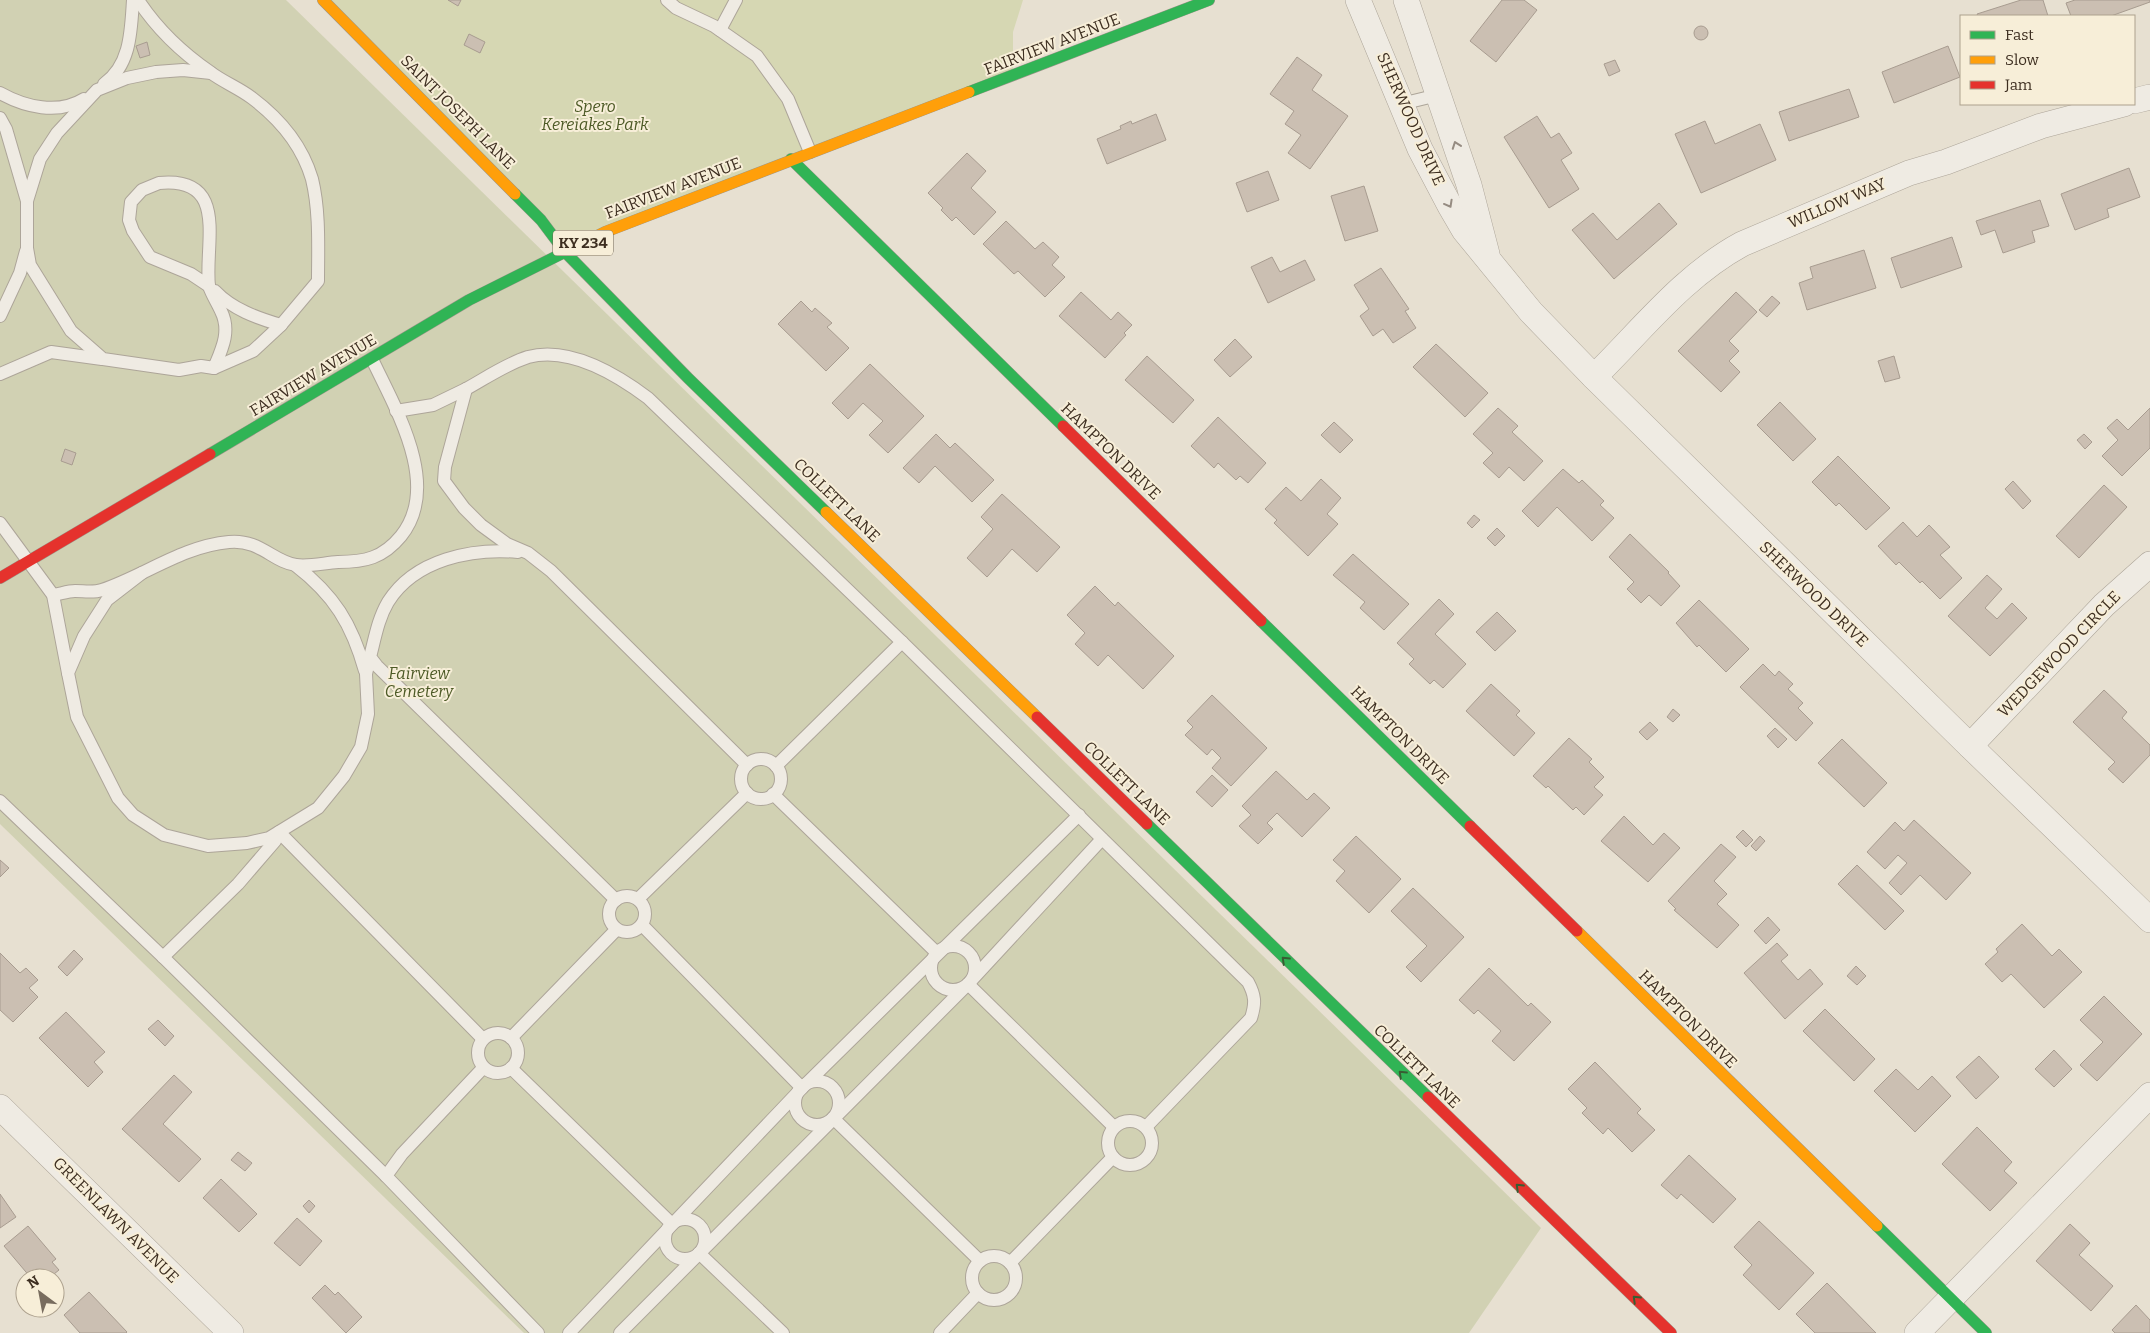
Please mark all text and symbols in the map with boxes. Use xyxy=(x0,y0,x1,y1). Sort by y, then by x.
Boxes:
street label: FAIRVIEW AVENUE xyxy=(981,9,1123,79)
legend xyxy=(1960,15,2135,105)
text: Fast xyxy=(2005,26,2034,44)
street label: SHERWOOD DRIVE xyxy=(1373,49,1449,189)
street label: SAINT JOSEPH LANE xyxy=(397,51,519,173)
text: Slow xyxy=(2005,51,2040,69)
text: Jam xyxy=(2004,76,2033,94)
park label: Spero Kereiakes Park xyxy=(541,97,649,134)
one-way arrow xyxy=(1452,141,1462,150)
street label: FAIRVIEW AVENUE xyxy=(602,153,744,223)
street label: WILLOW WAY xyxy=(1785,174,1890,232)
one-way arrow xyxy=(1443,199,1453,208)
road number: KY 234 xyxy=(553,230,613,256)
street label: FAIRVIEW AVENUE xyxy=(246,330,380,420)
street label: HAMPTON DRIVE xyxy=(1057,399,1165,503)
street label: COLLETT LANE xyxy=(790,454,884,546)
street label: SHERWOOD DRIVE xyxy=(1756,537,1872,651)
street label: WEDGEWOOD CIRCLE xyxy=(1994,587,2124,721)
park label: Fairview Cemetery xyxy=(385,664,454,701)
street label: HAMPTON DRIVE xyxy=(1347,682,1453,788)
street label: COLLETT LANE xyxy=(1080,737,1174,829)
one-way arrow xyxy=(1282,957,1291,966)
street label: HAMPTON DRIVE xyxy=(1635,966,1741,1072)
street label: COLLETT LANE xyxy=(1370,1020,1464,1112)
one-way arrow xyxy=(1399,1071,1408,1080)
street label: GREENLAWN AVENUE xyxy=(49,1153,183,1287)
one-way arrow xyxy=(1515,1183,1524,1192)
north arrow xyxy=(15,1268,65,1318)
text: N xyxy=(24,1272,43,1292)
one-way arrow xyxy=(1632,1296,1641,1305)

